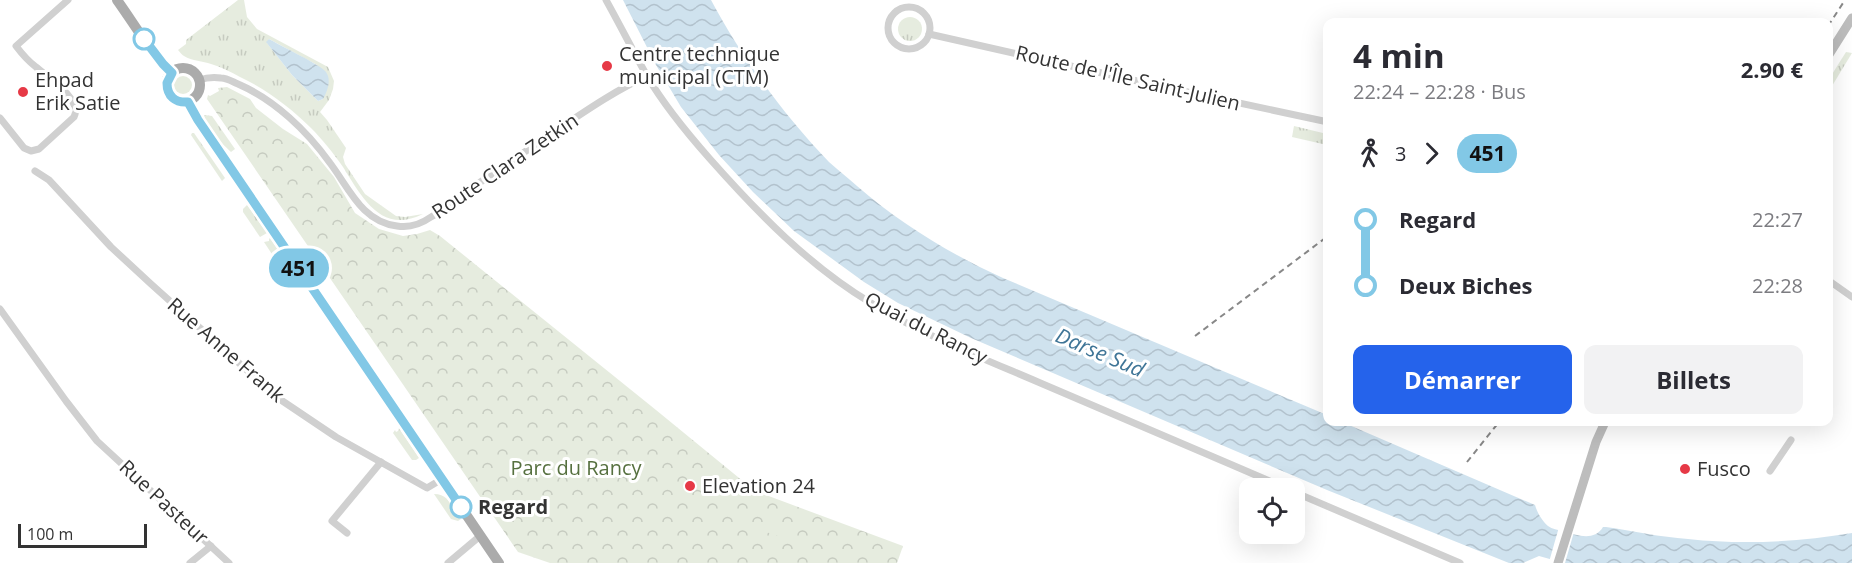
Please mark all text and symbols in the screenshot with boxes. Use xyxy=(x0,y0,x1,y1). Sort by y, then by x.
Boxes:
unlabelled marker xyxy=(133,28,155,50)
text: 4 min xyxy=(1353,33,1445,78)
street label: Route de l'Île Saint-Julien xyxy=(1013,39,1243,116)
place label: Centre technique municipal (CTM) xyxy=(619,40,780,90)
text: 2.90 € xyxy=(1741,54,1803,84)
marker: Centre technique municipal (CTM) xyxy=(600,59,614,73)
place label: Ehpad Erik Satie xyxy=(35,66,121,116)
text: 22:24 – 22:28 · Bus xyxy=(1353,78,1526,105)
marker: Ehpad Erik Satie xyxy=(16,85,30,99)
street label: Route Clara Zetkin xyxy=(426,107,583,225)
icon: walk xyxy=(1353,137,1386,170)
icon: forward xyxy=(1415,137,1448,170)
text: 451 xyxy=(1469,139,1505,167)
text: 3 xyxy=(1395,140,1406,167)
text: Regard xyxy=(1399,204,1476,234)
text: 22:27 xyxy=(1752,206,1803,233)
line badge: 451 xyxy=(264,248,334,288)
text: 451 xyxy=(281,254,317,282)
text: Deux Biches xyxy=(1399,270,1532,300)
text: 22:28 xyxy=(1752,272,1803,299)
street label: Quai du Rancy xyxy=(860,285,993,370)
street label: Rue Anne Frank xyxy=(162,291,291,408)
water label: Darse Sud xyxy=(1052,321,1150,384)
button: Démarrer xyxy=(1353,345,1572,414)
button: Billets xyxy=(1584,345,1803,414)
street label: Rue Pasteur xyxy=(114,453,215,550)
park label: Parc du Rancy xyxy=(510,454,643,481)
place label: Fusco xyxy=(1697,455,1751,482)
marker: Fusco xyxy=(1678,462,1692,476)
place label: Elevation 24 xyxy=(702,472,816,499)
map controls xyxy=(1239,478,1305,544)
button: locate xyxy=(1239,478,1305,544)
marker: Elevation 24 xyxy=(683,479,697,493)
place label: Regard xyxy=(478,493,548,520)
marker: Regard xyxy=(450,496,472,518)
scale bar xyxy=(18,521,147,548)
text: 100 m xyxy=(27,523,73,545)

